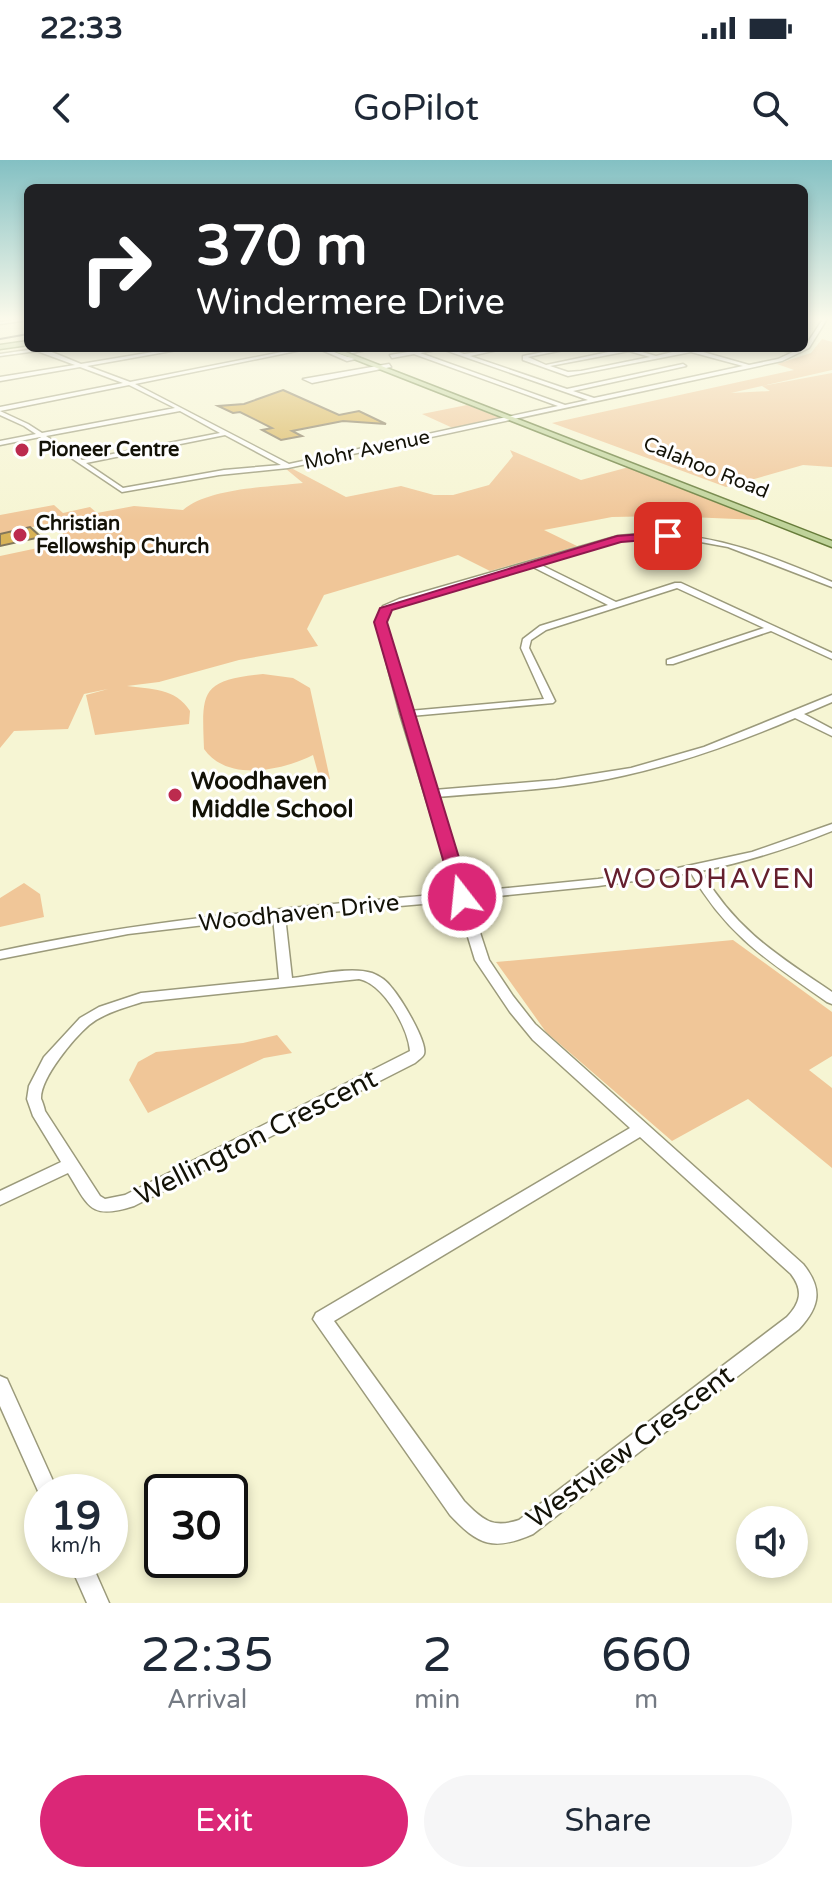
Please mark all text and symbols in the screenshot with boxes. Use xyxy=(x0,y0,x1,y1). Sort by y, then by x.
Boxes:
text: 22:33 xyxy=(40,10,123,47)
icon: back xyxy=(40,86,84,130)
icon: search xyxy=(748,86,792,130)
text: GoPilot xyxy=(353,87,479,130)
text: 370 m xyxy=(196,213,367,280)
icon: right xyxy=(64,216,168,320)
text: Windermere Drive xyxy=(196,281,505,324)
street label: Mohr Avenue xyxy=(302,425,432,475)
street label: Calahoo Road xyxy=(640,432,772,504)
place label: Pioneer Centre xyxy=(38,438,179,462)
marker: Pioneer Centre xyxy=(13,441,31,459)
pin xyxy=(634,502,702,570)
place label: Christian Fellowship Church xyxy=(36,512,209,559)
icon: arrive xyxy=(646,514,690,558)
marker: Christian Fellowship Church xyxy=(11,526,29,544)
place label: Woodhaven Middle School xyxy=(191,767,353,824)
marker: Woodhaven Middle School xyxy=(166,786,184,804)
position arrow xyxy=(420,855,504,939)
district label: WOODHAVEN xyxy=(603,862,817,896)
street label: Woodhaven Drive xyxy=(197,888,401,938)
street label: Wellington Crescent xyxy=(129,1061,383,1213)
street label: Westview Crescent xyxy=(520,1358,741,1536)
speed limit sign: 30 xyxy=(144,1474,248,1578)
text: 19 xyxy=(51,1492,101,1540)
map controls xyxy=(736,1506,808,1578)
button: sound xyxy=(736,1506,808,1578)
text: km/h xyxy=(51,1534,101,1558)
text: 22:35 xyxy=(141,1627,274,1685)
text: 2 xyxy=(422,1627,452,1685)
text: 660 xyxy=(601,1627,691,1685)
text: Arrival xyxy=(167,1684,247,1715)
text: min xyxy=(414,1684,460,1715)
text: m xyxy=(634,1684,658,1715)
button: Exit xyxy=(40,1775,408,1867)
button: Share xyxy=(424,1775,792,1867)

